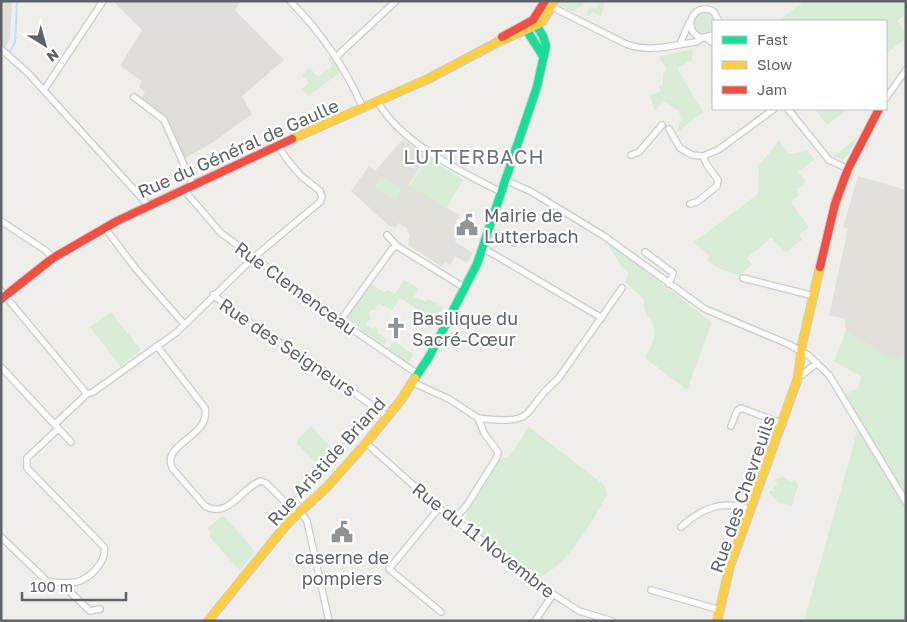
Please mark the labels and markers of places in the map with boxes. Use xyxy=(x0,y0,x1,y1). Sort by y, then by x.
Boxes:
place label: Mairie de Lutterbach xyxy=(484,204,579,247)
public building icon: Mairie de Lutterbach xyxy=(454,212,480,238)
place label: Basilique du Sacré-Cœur xyxy=(412,307,518,350)
church icon: Basilique du Sacré-Cœur xyxy=(383,315,409,341)
public building icon: caserne de pompiers xyxy=(329,519,355,545)
place label: caserne de pompiers xyxy=(295,546,389,589)

